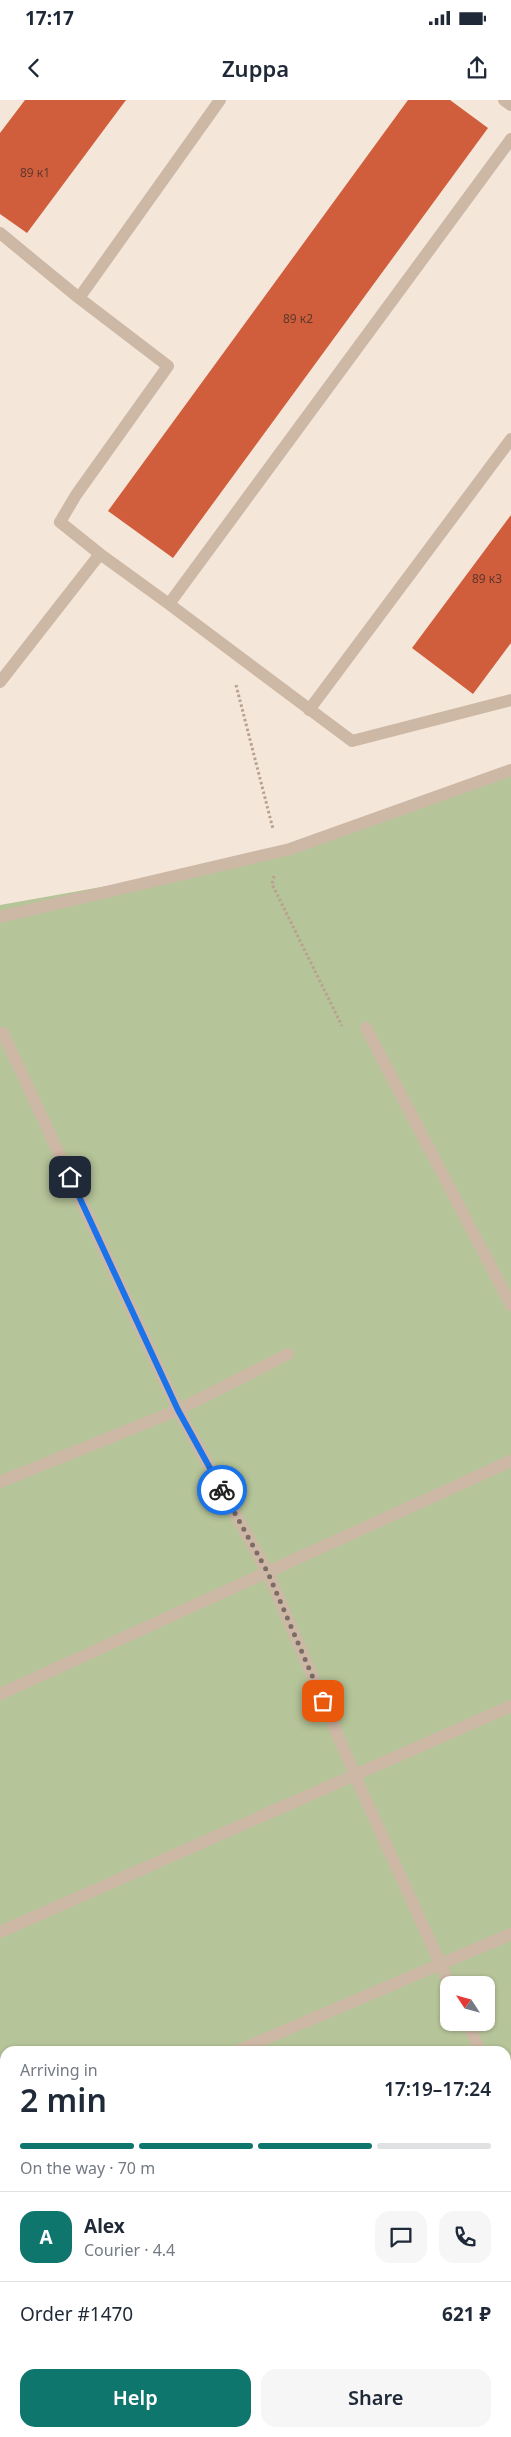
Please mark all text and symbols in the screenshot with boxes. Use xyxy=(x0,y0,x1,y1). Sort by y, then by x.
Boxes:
text: 17:17 xyxy=(25,5,74,31)
text: Zuppa xyxy=(222,53,289,83)
icon: back xyxy=(20,54,48,82)
icon: share xyxy=(463,54,491,82)
house number: 89 к1 xyxy=(20,164,50,181)
house number: 89 к2 xyxy=(283,310,313,327)
house number: 89 к3 xyxy=(472,570,502,587)
pin xyxy=(49,1156,91,1198)
icon: home xyxy=(56,1163,84,1191)
courier xyxy=(197,1465,247,1515)
icon: bike xyxy=(208,1476,236,1504)
pin xyxy=(302,1680,344,1722)
icon: bag xyxy=(309,1687,337,1715)
north arrow xyxy=(440,1976,495,2031)
map controls xyxy=(440,1976,495,2031)
text: Arriving in xyxy=(20,2059,98,2081)
text: 17:19–17:24 xyxy=(384,2076,491,2102)
text: 2 min xyxy=(20,2078,107,2121)
text: On the way · 70 m xyxy=(20,2157,155,2179)
button: chat xyxy=(375,2211,427,2263)
button: phone xyxy=(439,2211,491,2263)
text: Alex xyxy=(84,2213,125,2239)
text: A xyxy=(39,2224,53,2250)
text: Courier · 4.4 xyxy=(84,2239,175,2261)
text: Order #1470 xyxy=(20,2301,133,2327)
text: 621 ₽ xyxy=(442,2301,491,2327)
button: Help xyxy=(20,2369,251,2427)
button: Share xyxy=(261,2369,491,2427)

